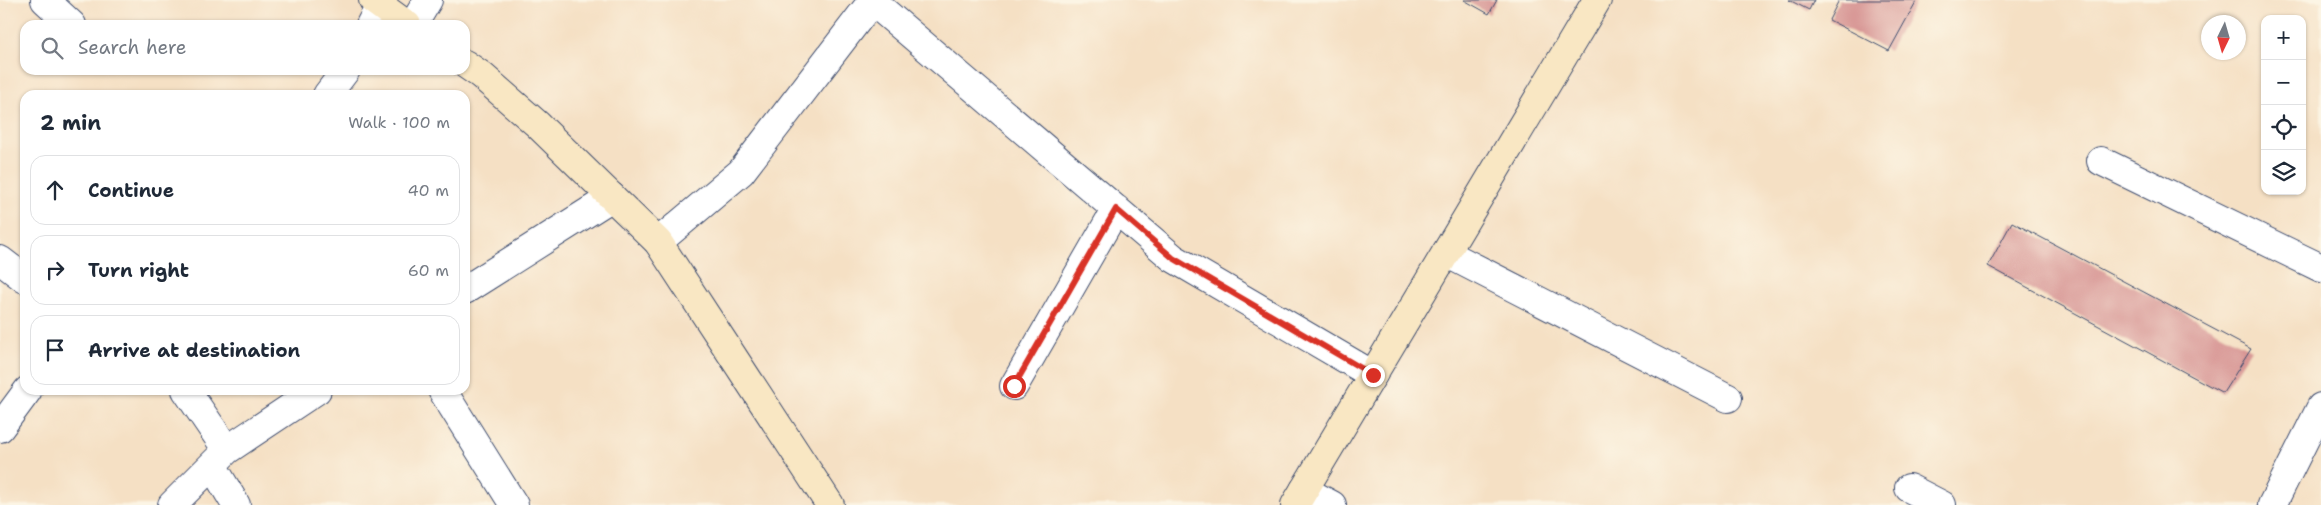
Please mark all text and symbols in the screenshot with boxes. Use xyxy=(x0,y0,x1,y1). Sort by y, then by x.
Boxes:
north arrow xyxy=(2201,15,2246,60)
map controls xyxy=(2261,15,2306,195)
button: + xyxy=(2261,15,2306,60)
search box xyxy=(20,20,470,75)
icon: search xyxy=(38,34,66,62)
text: Search here xyxy=(78,35,187,60)
button: − xyxy=(2261,60,2306,105)
button: locate xyxy=(2261,105,2306,150)
text: 2 min xyxy=(40,109,101,137)
text: Walk · 100 m xyxy=(348,112,450,133)
button: layers xyxy=(2261,150,2306,195)
icon: ahead xyxy=(41,176,69,204)
text: Continue xyxy=(88,178,174,203)
text: 40 m xyxy=(407,180,449,201)
icon: right xyxy=(41,256,69,284)
text: Turn right xyxy=(88,258,189,283)
text: 60 m xyxy=(408,260,449,281)
icon: arrive xyxy=(41,336,69,364)
text: Arrive at destination xyxy=(88,338,300,363)
route end xyxy=(1362,364,1385,387)
route start xyxy=(1003,375,1026,398)

